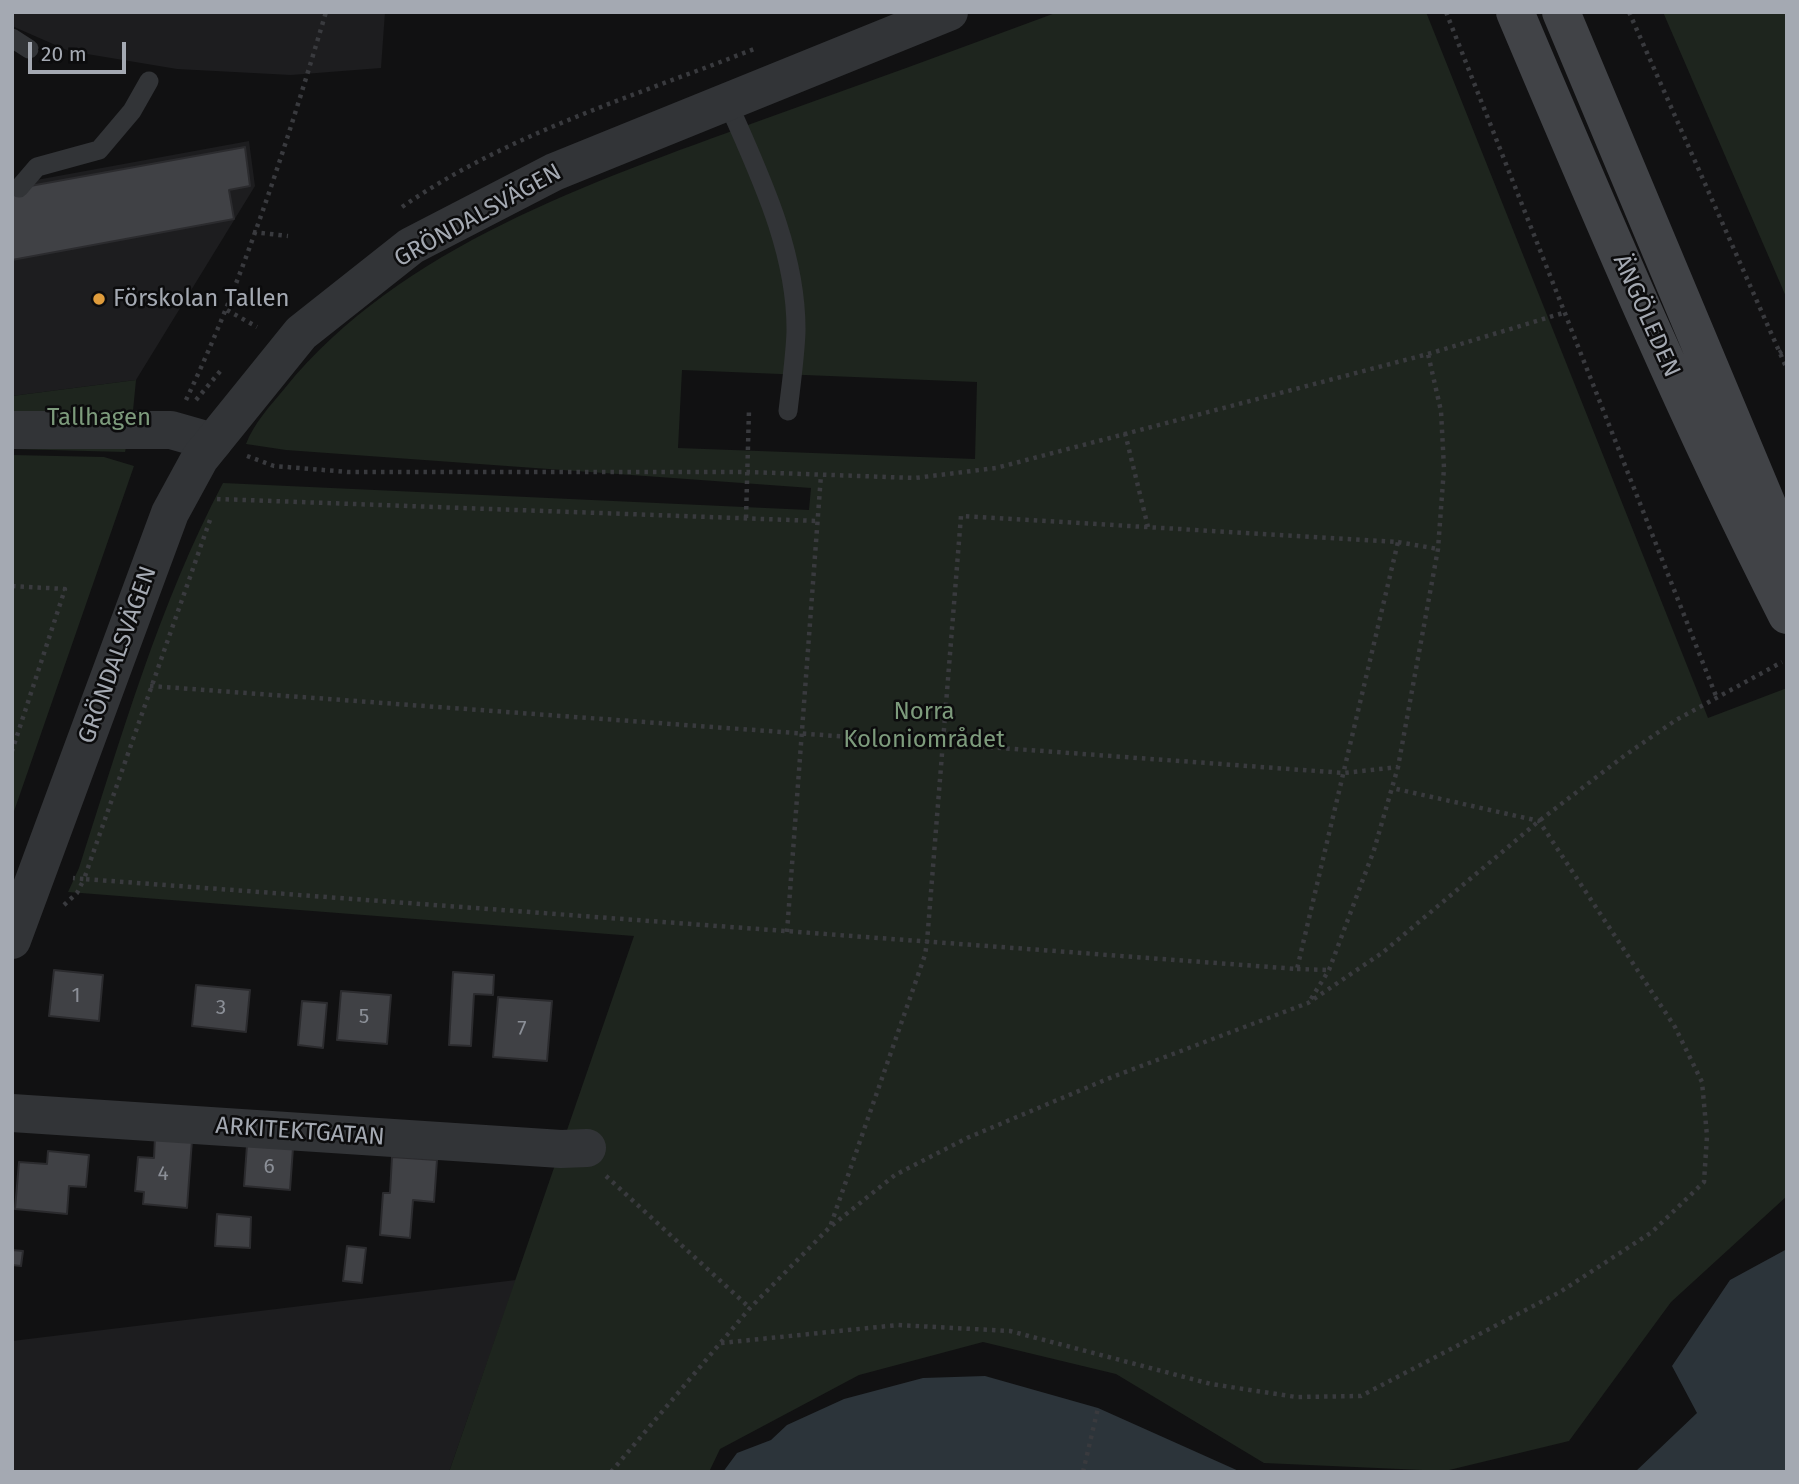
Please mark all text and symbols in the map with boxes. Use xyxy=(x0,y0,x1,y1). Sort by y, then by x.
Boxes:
scale bar xyxy=(32,28,130,72)
text: 20 m xyxy=(41,41,87,67)
street label: GRÖNDALSVÄGEN xyxy=(389,158,567,274)
street label: ÄNGÖLEDEN xyxy=(1606,250,1686,382)
place label: Förskolan Tallen xyxy=(113,285,290,313)
marker: Förskolan Tallen xyxy=(91,291,107,307)
park label: Tallhagen xyxy=(47,404,151,432)
street label: GRÖNDALSVÄGEN xyxy=(73,562,163,748)
park label: Norra Koloniområdet xyxy=(843,698,1005,754)
house number: 1 xyxy=(71,983,81,1009)
house number: 3 xyxy=(216,995,226,1021)
house number: 5 xyxy=(359,1004,369,1030)
house number: 7 xyxy=(517,1016,527,1042)
street label: ARKITEKTGATAN xyxy=(214,1112,386,1152)
house number: 6 xyxy=(263,1154,275,1180)
house number: 4 xyxy=(157,1161,169,1187)

